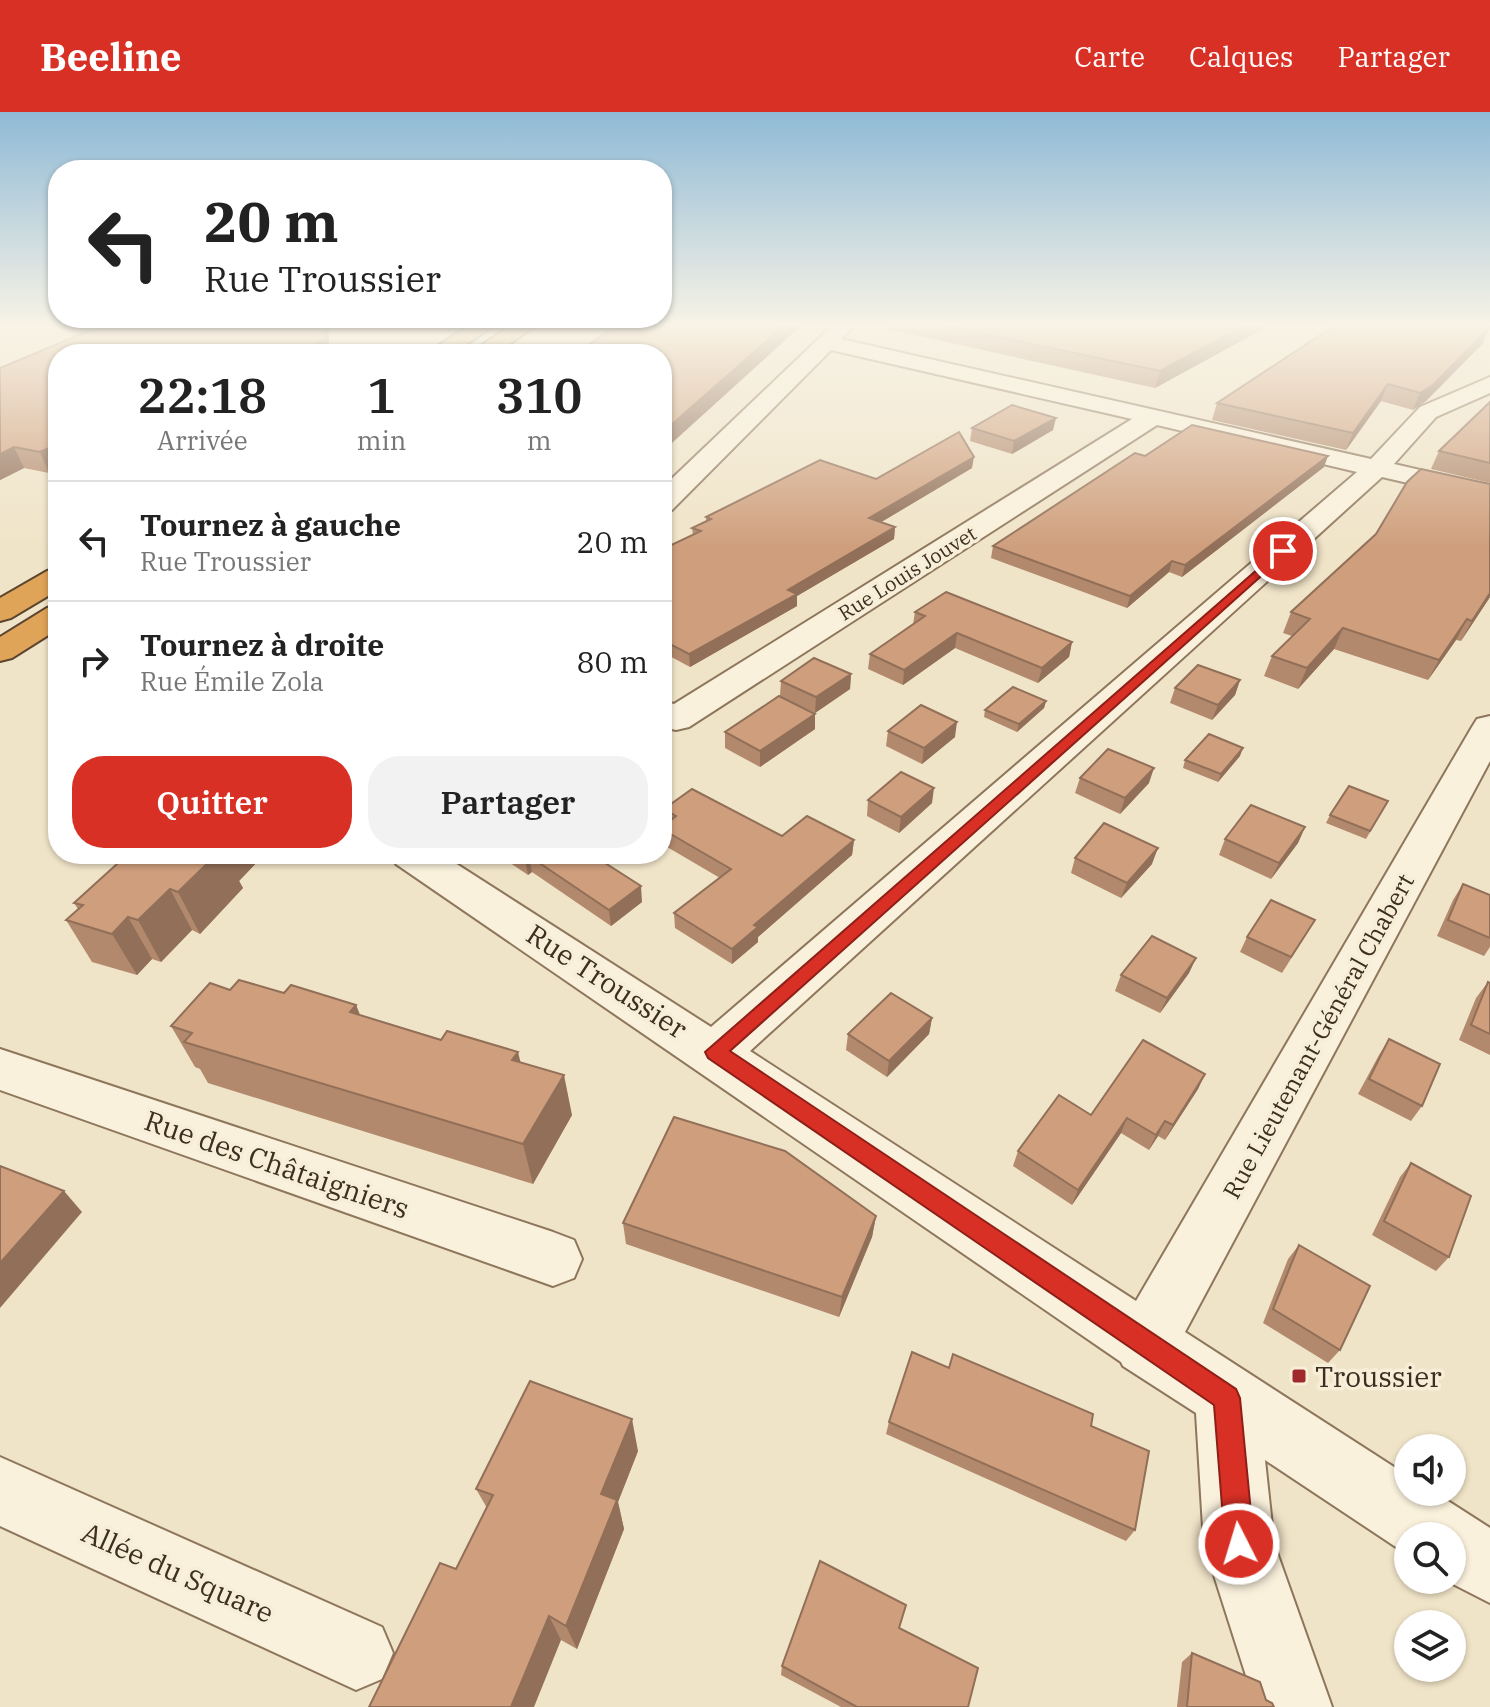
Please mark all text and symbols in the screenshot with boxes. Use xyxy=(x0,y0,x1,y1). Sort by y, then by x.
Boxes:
text: Beeline xyxy=(40,32,182,81)
text: Carte xyxy=(1074,38,1145,75)
text: Calques xyxy=(1189,38,1293,75)
text: Partager xyxy=(1337,38,1450,75)
text: 20 m xyxy=(204,185,339,257)
icon: left xyxy=(72,192,176,296)
text: Rue Troussier xyxy=(204,255,441,302)
text: 22:18 xyxy=(138,364,267,426)
text: 1 xyxy=(367,364,396,426)
text: 310 xyxy=(496,364,582,426)
text: Arrivée xyxy=(157,423,248,457)
text: min xyxy=(357,423,406,457)
text: m xyxy=(527,423,552,457)
text: Tournez à gauche xyxy=(140,505,401,544)
pin xyxy=(1249,517,1317,585)
icon: left xyxy=(72,519,116,563)
street label: Rue Louis Jouvet xyxy=(833,520,981,626)
text: 20 m xyxy=(576,522,648,561)
icon: arrive xyxy=(1261,529,1305,573)
text: Rue Troussier xyxy=(140,544,311,578)
text: Tournez à droite xyxy=(140,625,384,664)
icon: right xyxy=(72,639,116,683)
text: 80 m xyxy=(576,642,648,681)
text: Rue Émile Zola xyxy=(140,664,324,698)
button: Quitter xyxy=(72,756,352,848)
button: Partager xyxy=(368,756,648,848)
street label: Rue Lieutenant-Général Chabert xyxy=(1215,868,1421,1204)
street label: Rue Troussier xyxy=(520,915,695,1047)
street label: Rue des Châtaigniers xyxy=(140,1101,414,1227)
place label: Troussier xyxy=(1315,1358,1442,1395)
marker: Troussier xyxy=(1290,1367,1308,1385)
map controls xyxy=(1394,1434,1466,1682)
button: sound xyxy=(1394,1434,1466,1506)
position arrow xyxy=(1197,1502,1281,1586)
street label: Allée du Square xyxy=(76,1513,280,1631)
button: search xyxy=(1394,1522,1466,1594)
button: layers xyxy=(1394,1610,1466,1682)

